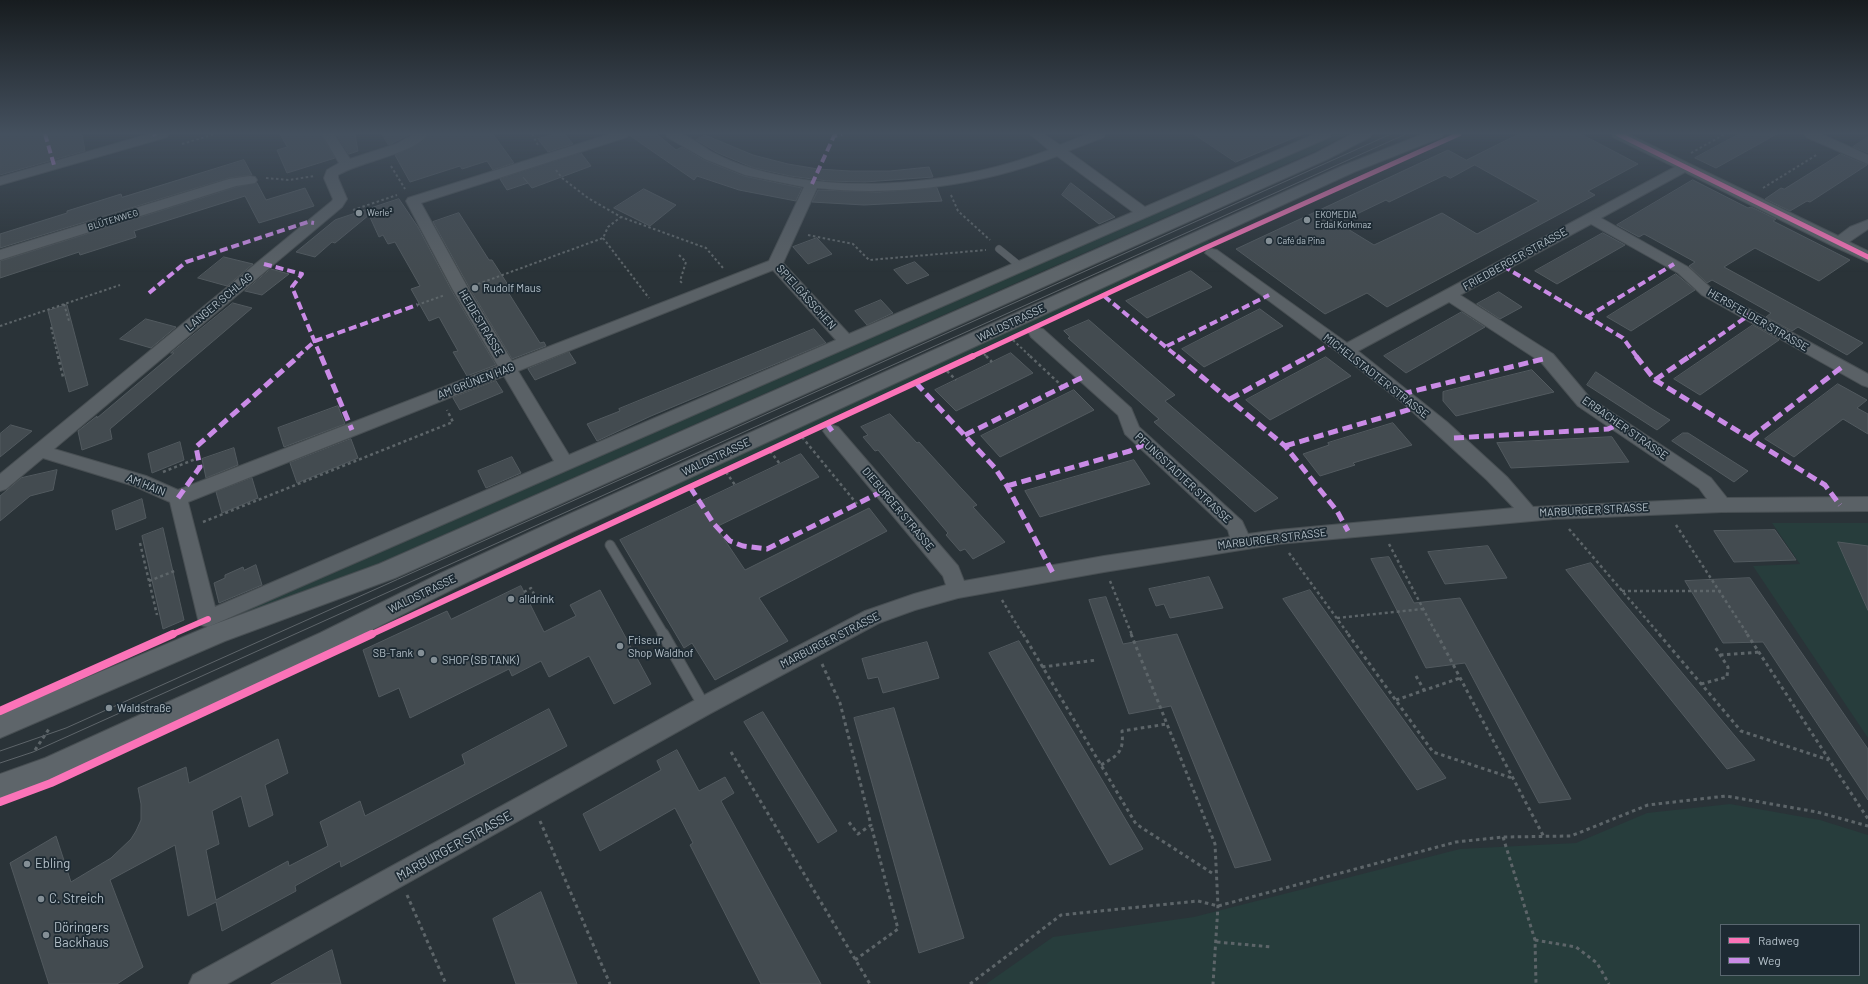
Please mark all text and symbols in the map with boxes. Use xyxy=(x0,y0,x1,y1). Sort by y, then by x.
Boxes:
street label: BLÜTENWEG xyxy=(87,207,139,233)
marker: Werle² xyxy=(354,208,364,218)
place label: Werle² xyxy=(367,208,392,218)
place label: EKOMEDIA Erdal Korkmaz xyxy=(1315,210,1371,231)
marker: EKOMEDIA Erdal Korkmaz xyxy=(1302,215,1312,225)
street label: FRIEDBERGER STRASSE xyxy=(1461,225,1569,293)
marker: Café da Pina xyxy=(1264,236,1274,246)
place label: Café da Pina xyxy=(1277,236,1325,246)
street label: SPIELGÄSSCHEN xyxy=(774,262,838,332)
street label: LANGER SCHLAG xyxy=(183,270,255,334)
place label: Rudolf Maus xyxy=(483,281,541,295)
marker: Rudolf Maus xyxy=(470,283,480,293)
street label: HERSFELDER STRASSE xyxy=(1705,286,1811,354)
street label: HEIDESTRASSE xyxy=(456,287,506,359)
street label: WALDSTRASSE xyxy=(975,301,1047,345)
street label: MICHELSTADTER STRASSE xyxy=(1321,331,1431,421)
street label: AM GRÜNEN HAG xyxy=(436,360,516,402)
street label: ERBACHER STRASSE xyxy=(1580,394,1670,462)
street label: PFUNGSTADTER STRASSE xyxy=(1132,430,1234,526)
street label: WALDSTRASSE xyxy=(680,435,752,479)
street label: DIEBURGER STRASSE xyxy=(859,465,937,553)
street label: AM HAIN xyxy=(125,471,167,499)
street label: MARBURGER STRASSE xyxy=(1539,501,1649,519)
street label: MARBURGER STRASSE xyxy=(1217,526,1327,552)
street label: WALDSTRASSE xyxy=(386,572,458,616)
place label: alldrink xyxy=(519,592,554,606)
marker: alldrink xyxy=(506,594,516,604)
street label: MARBURGER STRASSE xyxy=(778,609,882,671)
place label: Friseur Shop Waldhof xyxy=(628,633,694,659)
marker: Friseur Shop Waldhof xyxy=(615,641,625,651)
place label: SB-Tank xyxy=(373,646,413,660)
marker: SB-Tank xyxy=(416,648,426,658)
place label: SHOP (SB TANK) xyxy=(442,653,519,667)
marker: SHOP (SB TANK) xyxy=(429,655,439,665)
place label: Waldstraße xyxy=(117,701,171,715)
marker: Waldstraße xyxy=(104,703,114,713)
street label: MARBURGER STRASSE xyxy=(394,808,514,884)
place label: Ebling xyxy=(35,856,70,872)
marker: Ebling xyxy=(22,859,32,869)
place label: C. Streich xyxy=(49,891,104,907)
marker: C. Streich xyxy=(36,894,46,904)
place label: Döringers Backhaus xyxy=(54,920,109,951)
legend xyxy=(1720,924,1860,976)
marker: Döringers Backhaus xyxy=(41,930,51,940)
text: Radweg xyxy=(1758,933,1799,947)
text: Weg xyxy=(1758,953,1781,967)

